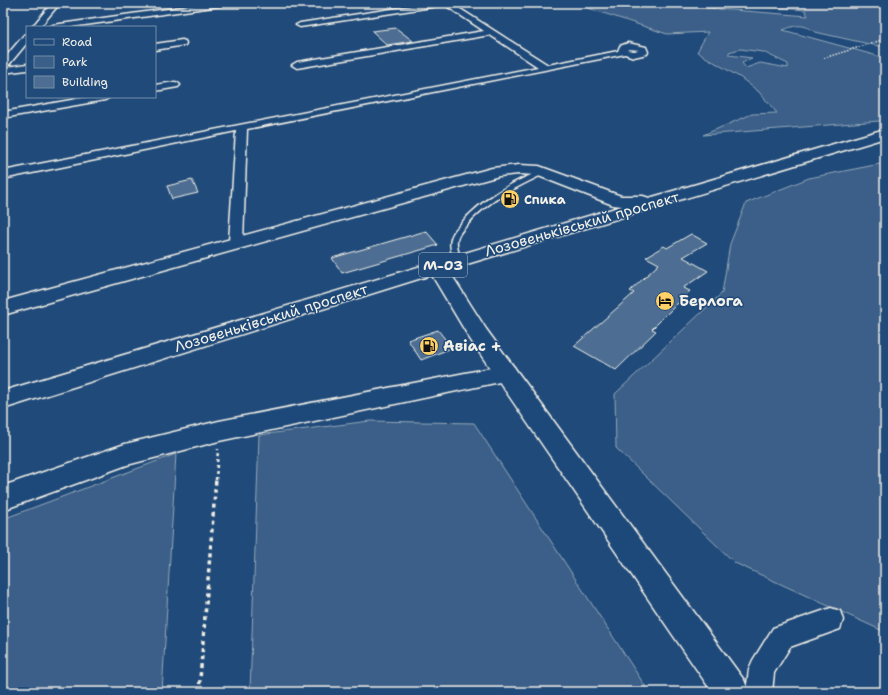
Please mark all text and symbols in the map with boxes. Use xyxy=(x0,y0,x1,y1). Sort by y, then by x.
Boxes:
legend xyxy=(26,26,156,98)
text: Road xyxy=(62,34,93,50)
text: Park xyxy=(62,54,88,70)
text: Building xyxy=(62,74,108,90)
street label: Лозовеньківський проспект xyxy=(482,187,682,261)
fuel station icon: Спика xyxy=(499,188,521,210)
place label: Спика xyxy=(524,191,566,208)
road number: М-03 xyxy=(419,253,467,277)
street label: Лозовеньківський проспект xyxy=(172,279,371,357)
hotel icon: Берлога xyxy=(654,290,676,312)
place label: Берлога xyxy=(679,291,744,311)
fuel station icon: Авiас + xyxy=(418,335,440,357)
place label: Авiас + xyxy=(443,336,502,356)

